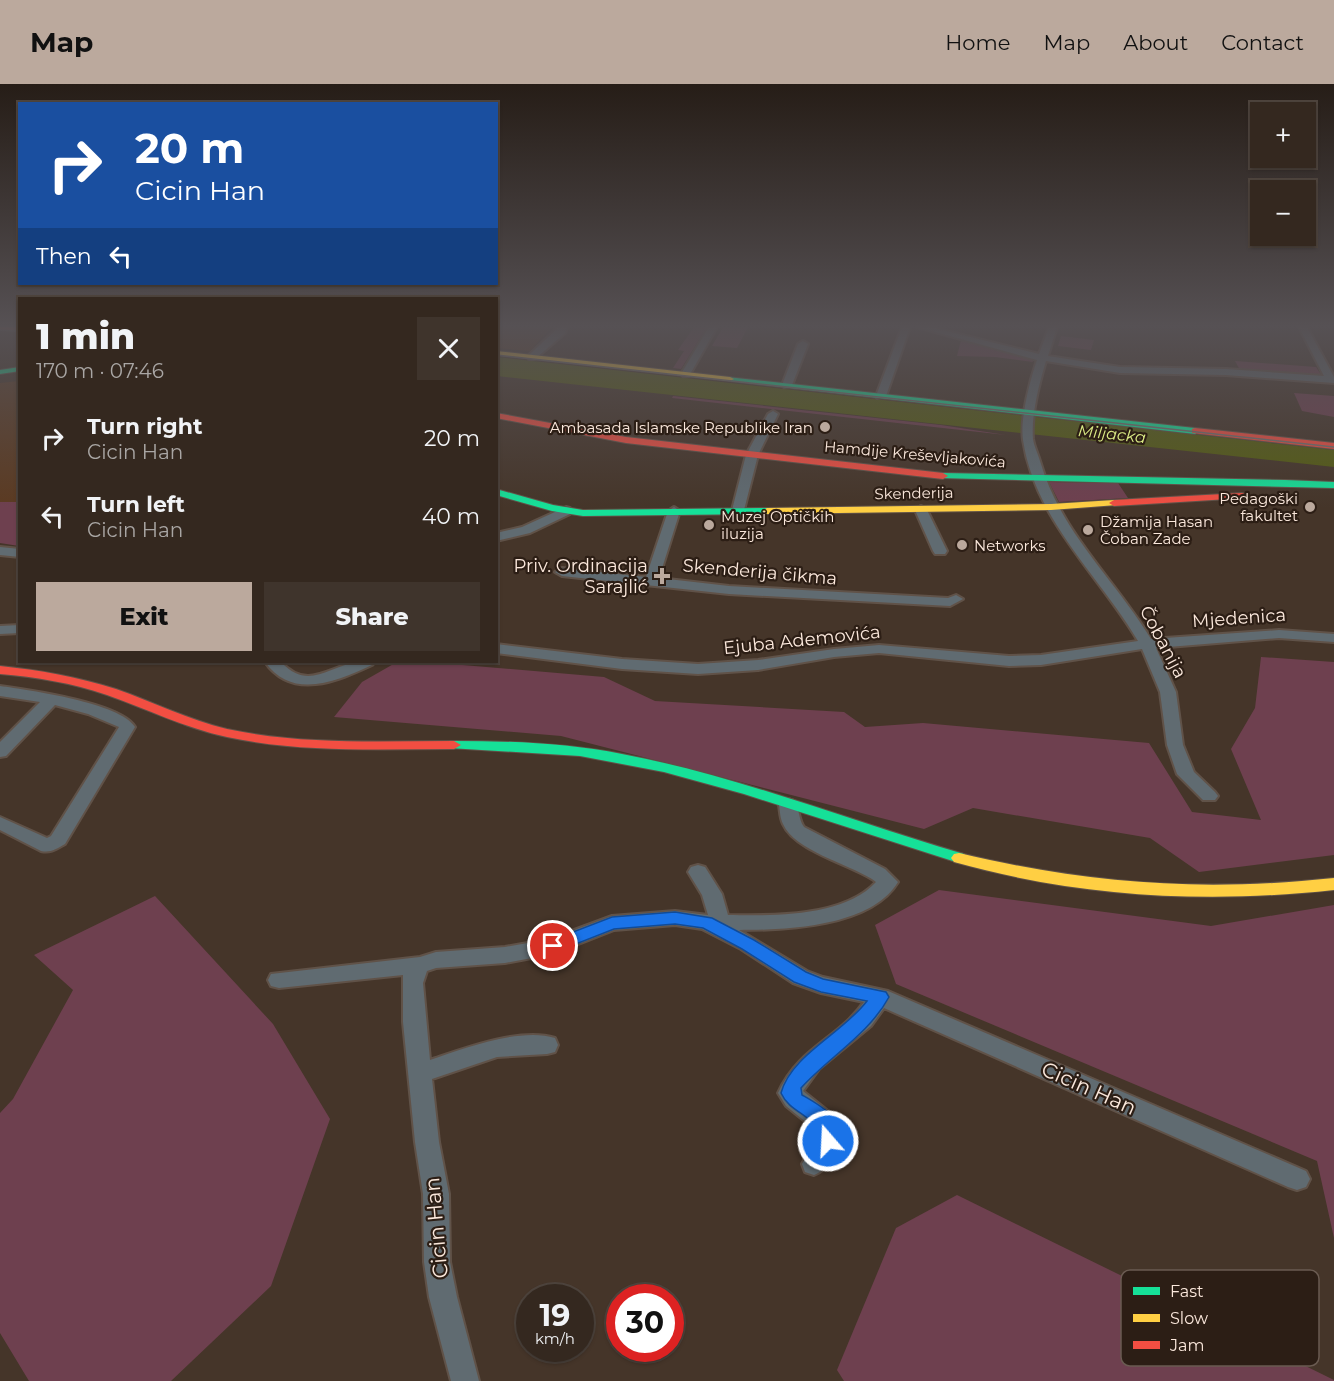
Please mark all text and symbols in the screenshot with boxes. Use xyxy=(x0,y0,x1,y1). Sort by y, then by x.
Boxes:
text: Map xyxy=(30,25,93,59)
text: Home xyxy=(945,30,1010,55)
text: Map xyxy=(1043,30,1090,55)
text: About xyxy=(1123,30,1188,55)
text: Contact xyxy=(1221,30,1304,55)
map controls xyxy=(1250,102,1316,246)
button: + xyxy=(1250,102,1316,168)
text: 20 m xyxy=(135,122,244,174)
icon: right xyxy=(36,126,114,204)
text: Cicin Han xyxy=(135,174,265,207)
button: − xyxy=(1250,180,1316,246)
icon: left xyxy=(104,240,137,273)
text: Then xyxy=(36,243,92,270)
text: 1 min xyxy=(36,314,135,358)
button: close xyxy=(417,317,480,380)
text: 170 m · 07:46 xyxy=(36,359,164,383)
text: Turn right xyxy=(87,413,202,440)
place label: Ambasada Islamske Republike Iran xyxy=(550,418,813,437)
marker: Ambasada Islamske Republike Iran xyxy=(818,420,832,434)
water label: Miljacka xyxy=(1077,421,1147,447)
icon: right xyxy=(36,422,69,455)
text: 20 m xyxy=(424,425,480,452)
street label: Hamdije Kreševljakovića xyxy=(823,437,1007,471)
text: Cicin Han xyxy=(87,440,183,464)
street label: Skenderija xyxy=(874,483,954,503)
place label: Pedagoški fakultet xyxy=(1219,489,1298,525)
text: Turn left xyxy=(87,491,185,518)
icon: left xyxy=(36,500,69,533)
marker: Pedagoški fakultet xyxy=(1303,500,1317,514)
text: 40 m xyxy=(422,503,480,530)
place label: Muzej Optičkih iluzija xyxy=(721,507,834,543)
place label: Džamija Hasan Čoban Zade xyxy=(1100,512,1213,548)
text: Cicin Han xyxy=(87,518,183,542)
marker: Muzej Optičkih iluzija xyxy=(702,518,716,532)
marker: Džamija Hasan Čoban Zade xyxy=(1081,523,1095,537)
place label: Networks xyxy=(974,536,1046,555)
marker: Networks xyxy=(955,538,969,552)
street label: Skenderija čikma xyxy=(682,554,838,590)
place label: Priv. Ordinacija Sarajlić xyxy=(514,555,648,598)
marker: Priv. Ordinacija Sarajlić xyxy=(653,567,671,585)
button: Exit xyxy=(36,582,252,651)
button: Share xyxy=(264,582,480,651)
street label: Čobanija xyxy=(1135,602,1191,682)
street label: Mjedenica xyxy=(1191,604,1287,632)
street label: Ejuba Ademovića xyxy=(722,621,882,659)
pin xyxy=(527,920,578,971)
icon: arrive xyxy=(536,929,569,962)
street label: Cicin Han xyxy=(1038,1056,1140,1120)
position arrow xyxy=(796,1109,860,1173)
street label: Cicin Han xyxy=(419,1176,453,1280)
legend xyxy=(1121,1270,1319,1366)
text: Fast xyxy=(1170,1282,1204,1301)
speed limit sign: 30 xyxy=(606,1284,684,1362)
text: 19 xyxy=(540,1297,570,1334)
text: Slow xyxy=(1170,1309,1208,1328)
text: km/h xyxy=(535,1329,575,1348)
text: Jam xyxy=(1169,1336,1204,1355)

